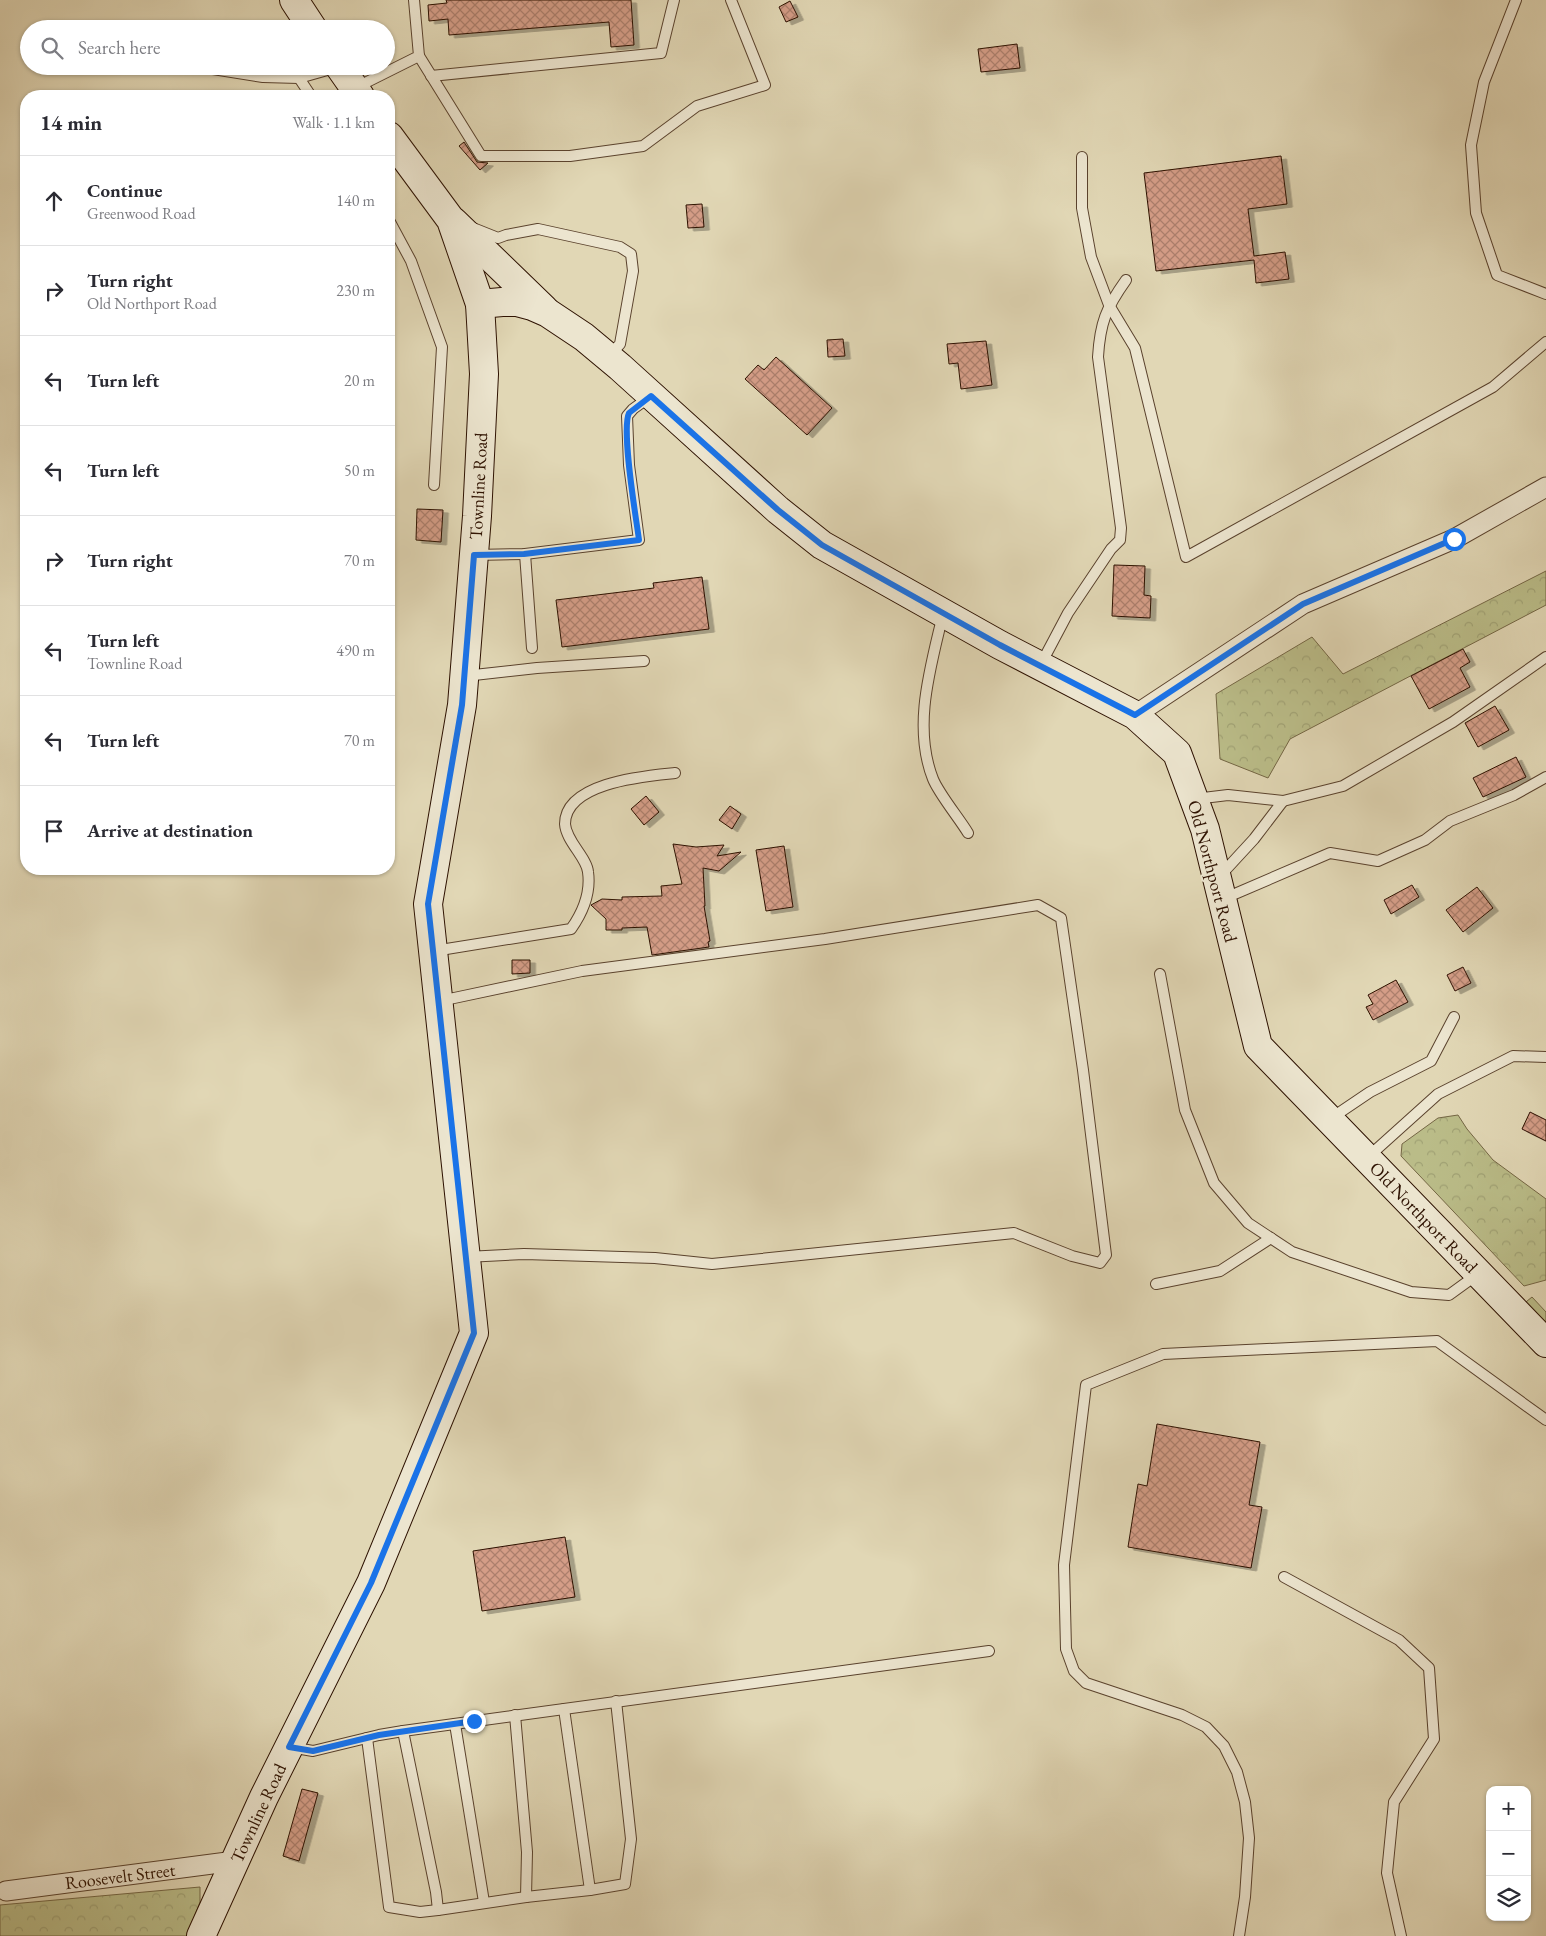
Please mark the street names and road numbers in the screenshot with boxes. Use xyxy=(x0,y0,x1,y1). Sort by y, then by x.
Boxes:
street label: Townline Road xyxy=(464,431,492,540)
street label: Old Northport Road xyxy=(1183,797,1243,945)
street label: Old Northport Road xyxy=(1365,1156,1484,1278)
street label: Townline Road xyxy=(225,1759,291,1866)
street label: Roosevelt Street xyxy=(63,1858,177,1894)

